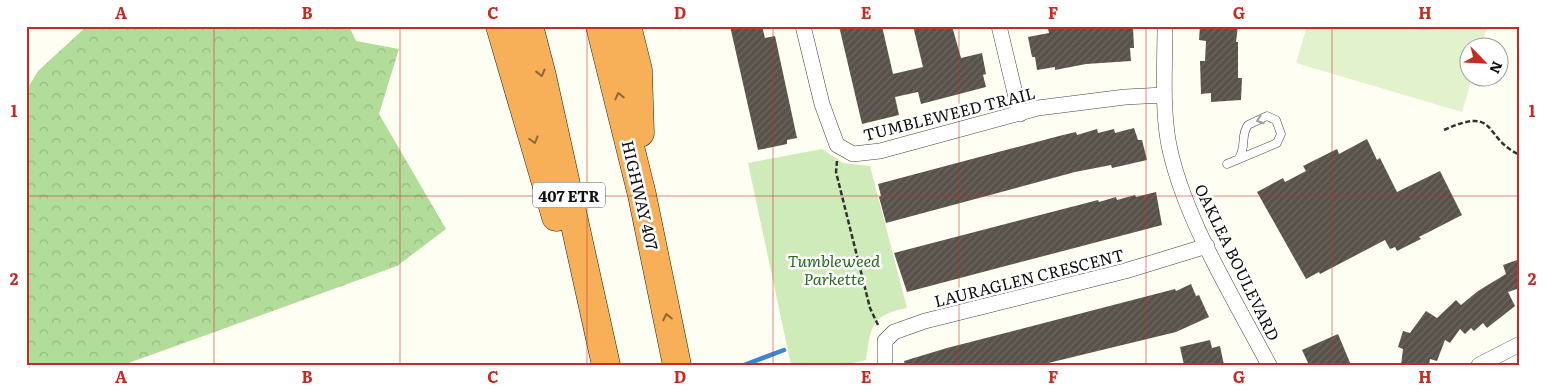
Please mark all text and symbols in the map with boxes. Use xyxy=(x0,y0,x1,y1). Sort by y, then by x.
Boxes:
text: A xyxy=(115,0,127,24)
text: B xyxy=(301,0,313,24)
text: C xyxy=(487,0,499,24)
text: D xyxy=(674,0,686,24)
text: E xyxy=(861,0,872,24)
text: F xyxy=(1048,0,1058,24)
text: G xyxy=(1233,0,1245,24)
text: H xyxy=(1418,0,1432,24)
north arrow xyxy=(1458,38,1508,88)
text: N xyxy=(1485,58,1508,77)
one-way arrow xyxy=(535,69,546,78)
street label: TUMBLEWEED TRAIL xyxy=(860,80,1038,146)
one-way arrow xyxy=(614,92,625,101)
text: 1 xyxy=(11,98,18,122)
text: 1 xyxy=(1529,98,1536,122)
one-way arrow xyxy=(1256,114,1265,124)
one-way arrow xyxy=(528,136,538,144)
street label: HIGHWAY 407 xyxy=(617,138,665,252)
street label: OAKLEA BOULEVARD xyxy=(1190,180,1286,344)
road number: 407 ETR xyxy=(533,182,605,208)
street label: LAURAGLEN CRESCENT xyxy=(932,242,1127,312)
park label: Tumbleweed Parkette xyxy=(788,248,881,290)
text: 2 xyxy=(10,266,19,290)
text: 2 xyxy=(1528,266,1537,290)
one-way arrow xyxy=(663,313,673,321)
text: A xyxy=(115,364,127,388)
text: B xyxy=(301,364,313,388)
text: C xyxy=(487,364,499,388)
text: D xyxy=(674,364,686,388)
text: E xyxy=(861,364,872,388)
text: F xyxy=(1048,364,1058,388)
text: G xyxy=(1233,364,1245,388)
text: H xyxy=(1418,364,1432,388)

